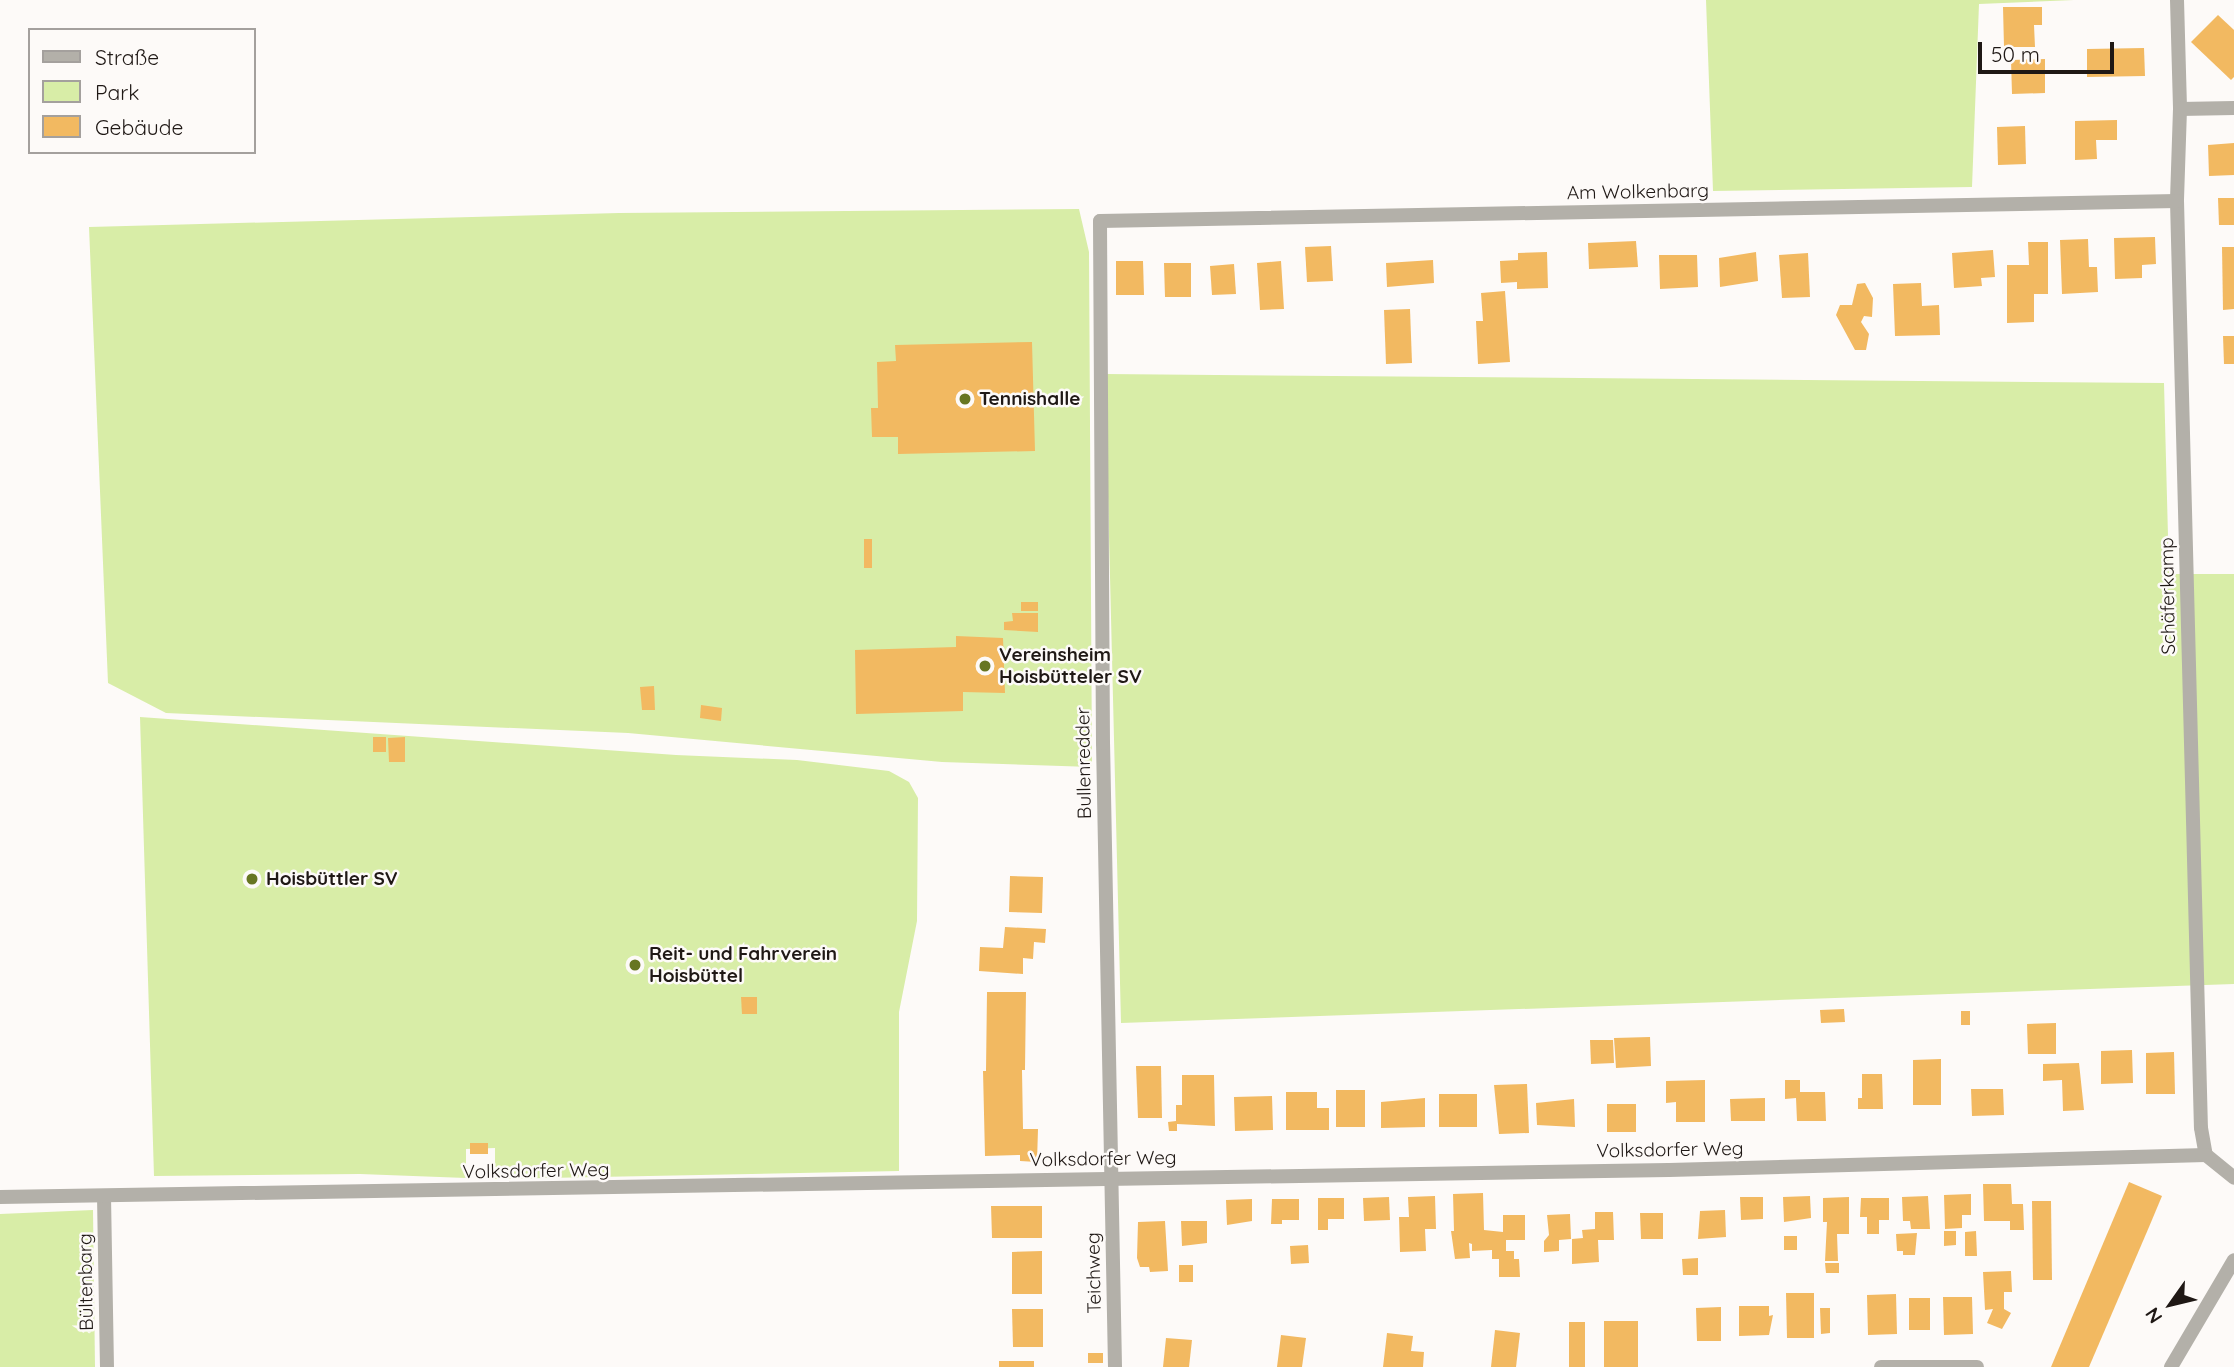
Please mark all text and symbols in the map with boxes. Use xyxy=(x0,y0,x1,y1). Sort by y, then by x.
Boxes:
legend xyxy=(28,28,256,154)
scale bar xyxy=(1982,28,2118,72)
text: 50 m xyxy=(1991,41,2040,67)
text: Straße xyxy=(95,44,159,70)
text: Park xyxy=(95,79,139,105)
text: Gebäude xyxy=(95,114,183,140)
street label: Am Wolkenbarg xyxy=(1567,179,1709,205)
place label: Tennishalle xyxy=(979,388,1080,410)
marker: Tennishalle xyxy=(957,391,973,407)
street label: Schäferkamp xyxy=(2156,537,2180,655)
place label: Vereinsheim Hoisbütteler SV xyxy=(999,644,1142,688)
marker: Vereinsheim Hoisbütteler SV xyxy=(977,658,993,674)
street label: Bullenredder xyxy=(1072,707,1096,819)
place label: Hoisbüttler SV xyxy=(266,868,398,890)
marker: Hoisbüttler SV xyxy=(244,871,260,887)
place label: Reit- und Fahrverein Hoisbüttel xyxy=(649,943,837,987)
marker: Reit- und Fahrverein Hoisbüttel xyxy=(627,957,643,973)
street label: Volksdorfer Weg xyxy=(1596,1137,1744,1163)
street label: Volksdorfer Weg xyxy=(1029,1146,1177,1172)
street label: Volksdorfer Weg xyxy=(462,1158,610,1184)
street label: Teichweg xyxy=(1082,1232,1106,1314)
street label: Bültenbarg xyxy=(74,1233,98,1331)
north arrow xyxy=(2136,1269,2206,1339)
text: N xyxy=(2140,1303,2167,1328)

